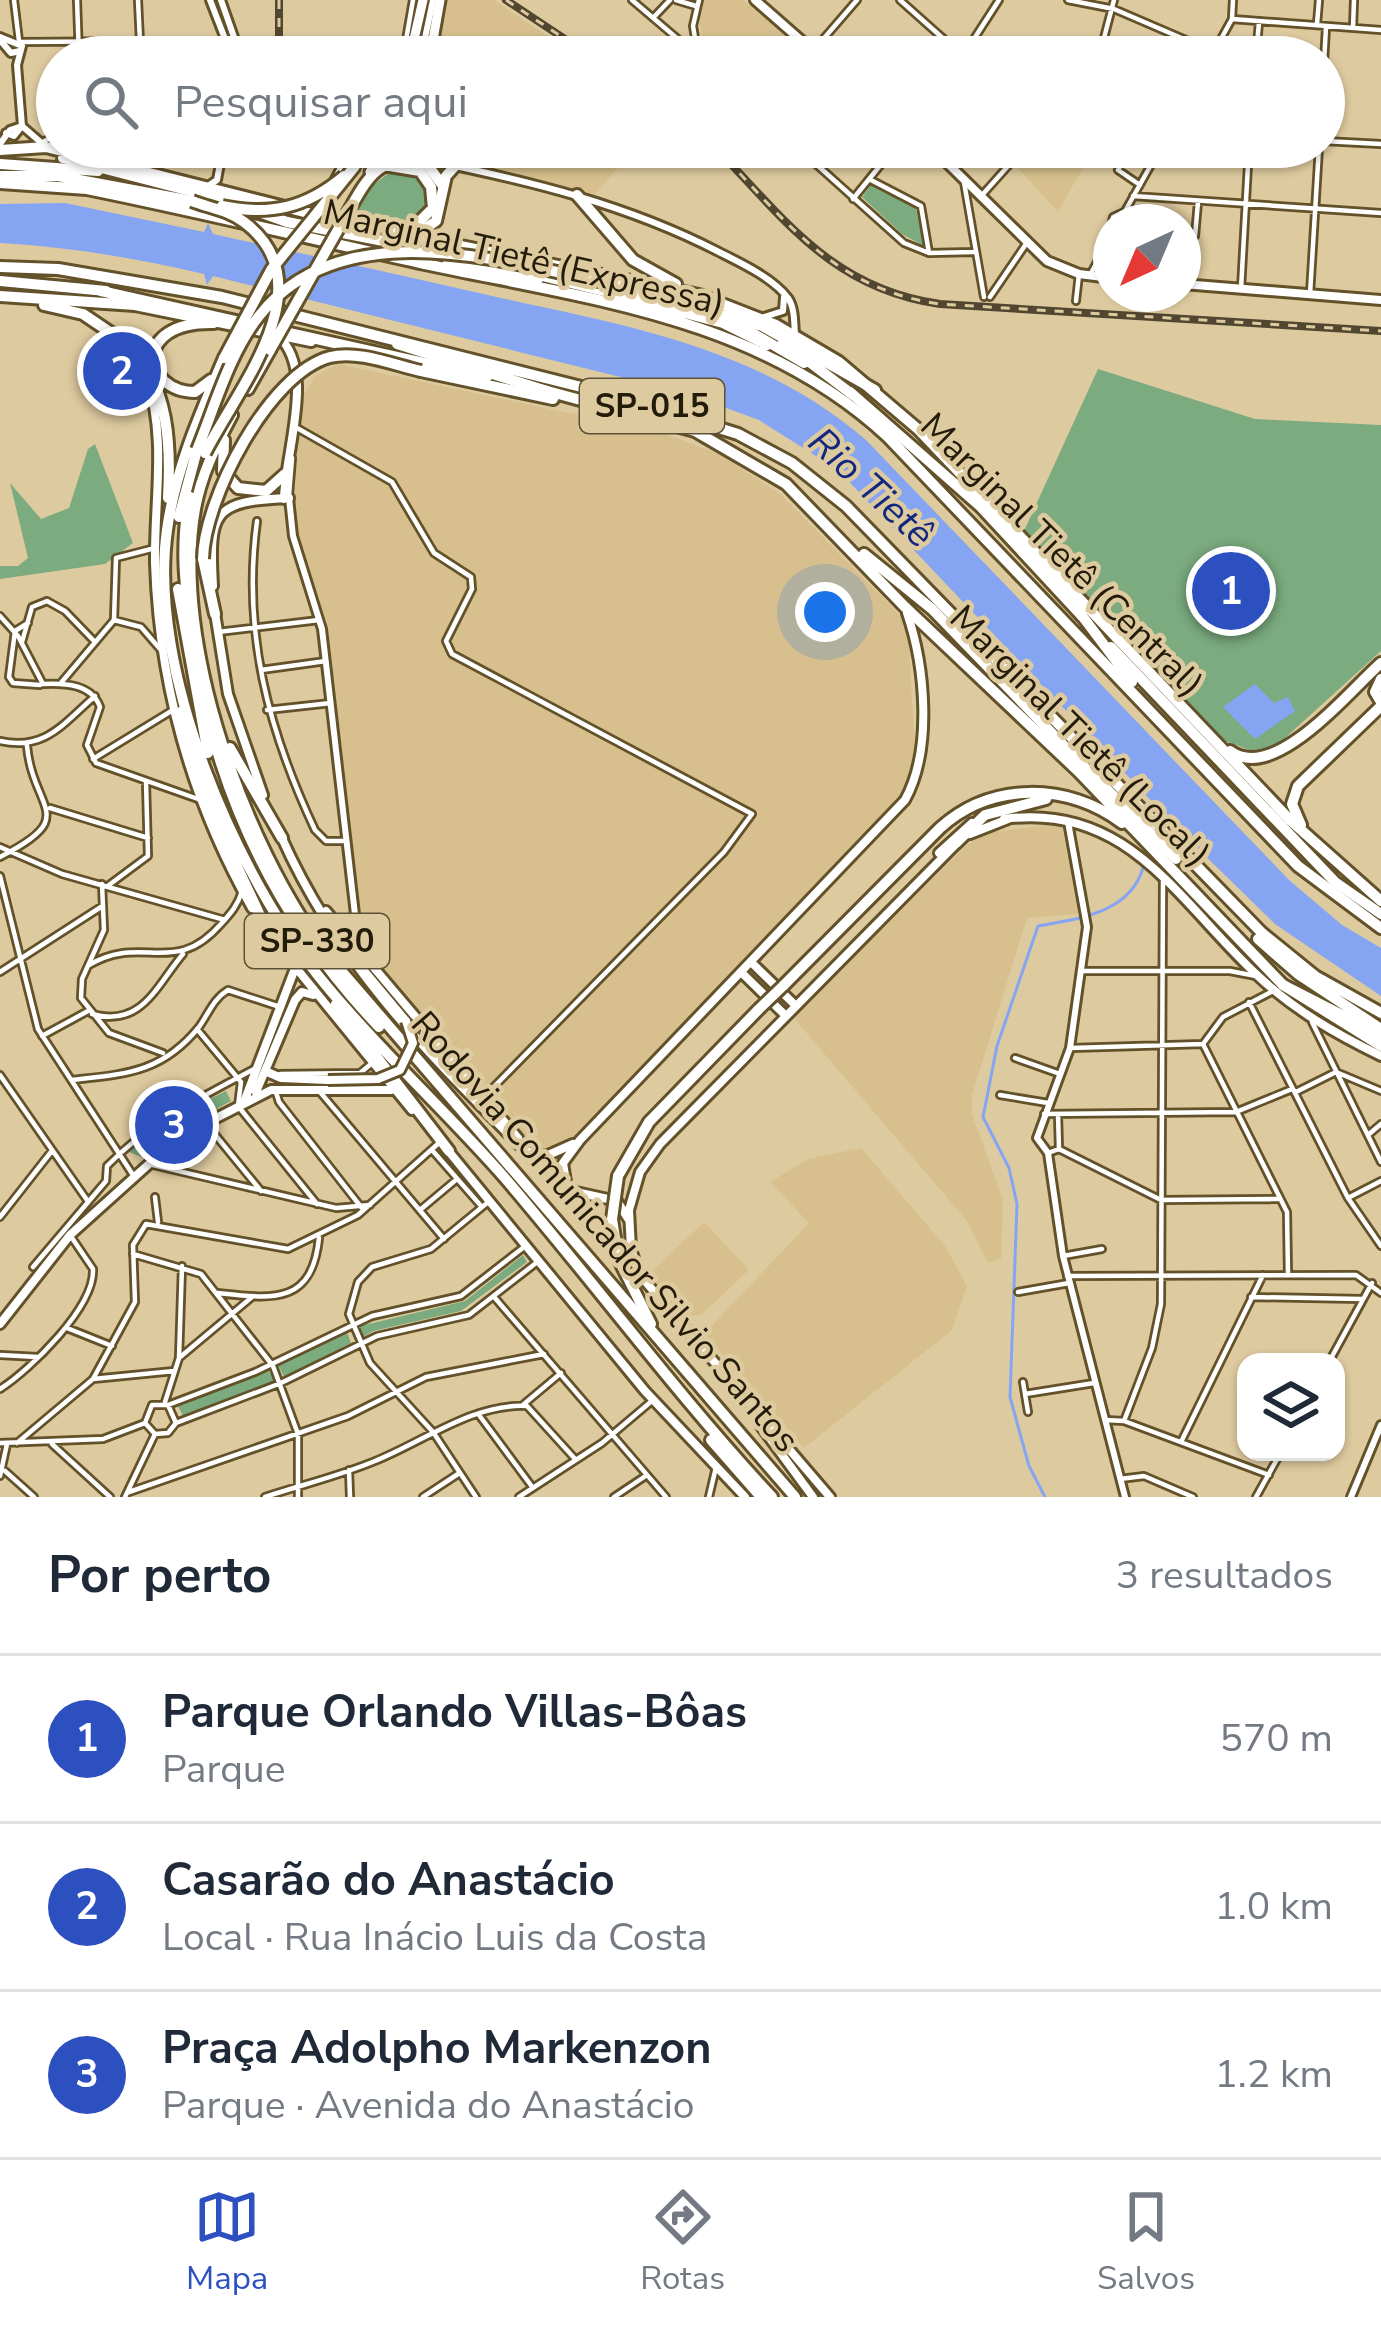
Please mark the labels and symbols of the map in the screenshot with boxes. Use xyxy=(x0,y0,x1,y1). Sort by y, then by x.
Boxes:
street label: Marginal Tietê (Expressa) xyxy=(318,188,730,328)
north arrow xyxy=(1093,204,1201,312)
pin: 2 xyxy=(83,326,161,416)
road number: SP-015 xyxy=(580,379,724,433)
street label: Marginal Tietê (Central) xyxy=(909,402,1215,708)
water label: Rio Tietê xyxy=(796,416,946,560)
pin: 1 xyxy=(1192,546,1270,636)
your location xyxy=(795,582,855,642)
street label: Marginal Tietê (Local) xyxy=(939,595,1221,877)
road number: SP-330 xyxy=(245,914,389,968)
street label: Rodovia Comunicador Silvio Santos xyxy=(400,1001,810,1463)
pin: 3 xyxy=(135,1080,213,1170)

